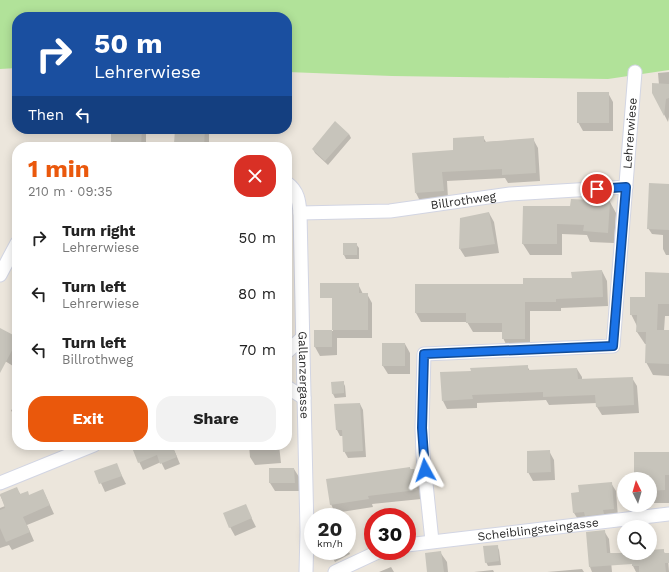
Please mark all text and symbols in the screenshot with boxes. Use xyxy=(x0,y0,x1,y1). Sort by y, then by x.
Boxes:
text: 50 m xyxy=(94,27,163,60)
icon: right xyxy=(28,28,80,80)
text: Lehrerwiese xyxy=(94,61,201,82)
street label: Lehrerwiese xyxy=(620,97,640,170)
icon: left xyxy=(72,104,94,126)
text: Then xyxy=(28,106,64,124)
text: 1 min xyxy=(28,155,90,183)
button: close xyxy=(234,155,276,197)
pin xyxy=(580,172,614,206)
icon: arrive xyxy=(586,178,608,200)
text: 210 m · 09:35 xyxy=(28,184,112,199)
street label: Billrothweg xyxy=(430,189,497,212)
text: Turn right xyxy=(62,222,135,240)
icon: right xyxy=(28,227,50,249)
text: 50 m xyxy=(239,229,276,247)
text: Lehrerwiese xyxy=(62,240,139,255)
text: Turn left xyxy=(62,278,126,296)
icon: left xyxy=(28,283,50,305)
text: 80 m xyxy=(238,285,276,303)
text: Lehrerwiese xyxy=(62,296,139,311)
street label: Gallanzergasse xyxy=(296,331,312,419)
text: Turn left xyxy=(62,334,126,352)
icon: left xyxy=(28,339,50,361)
text: 70 m xyxy=(239,341,276,359)
text: Billrothweg xyxy=(62,352,133,367)
button: Exit xyxy=(28,396,148,442)
button: Share xyxy=(156,396,276,442)
position arrow xyxy=(404,449,446,491)
north arrow xyxy=(617,472,657,512)
map controls xyxy=(617,472,657,560)
speed limit sign: 30 xyxy=(364,508,416,560)
street label: Scheiblingsteingasse xyxy=(477,515,600,544)
text: 20 xyxy=(318,517,342,541)
button: search xyxy=(617,520,657,560)
text: km/h xyxy=(317,538,343,549)

